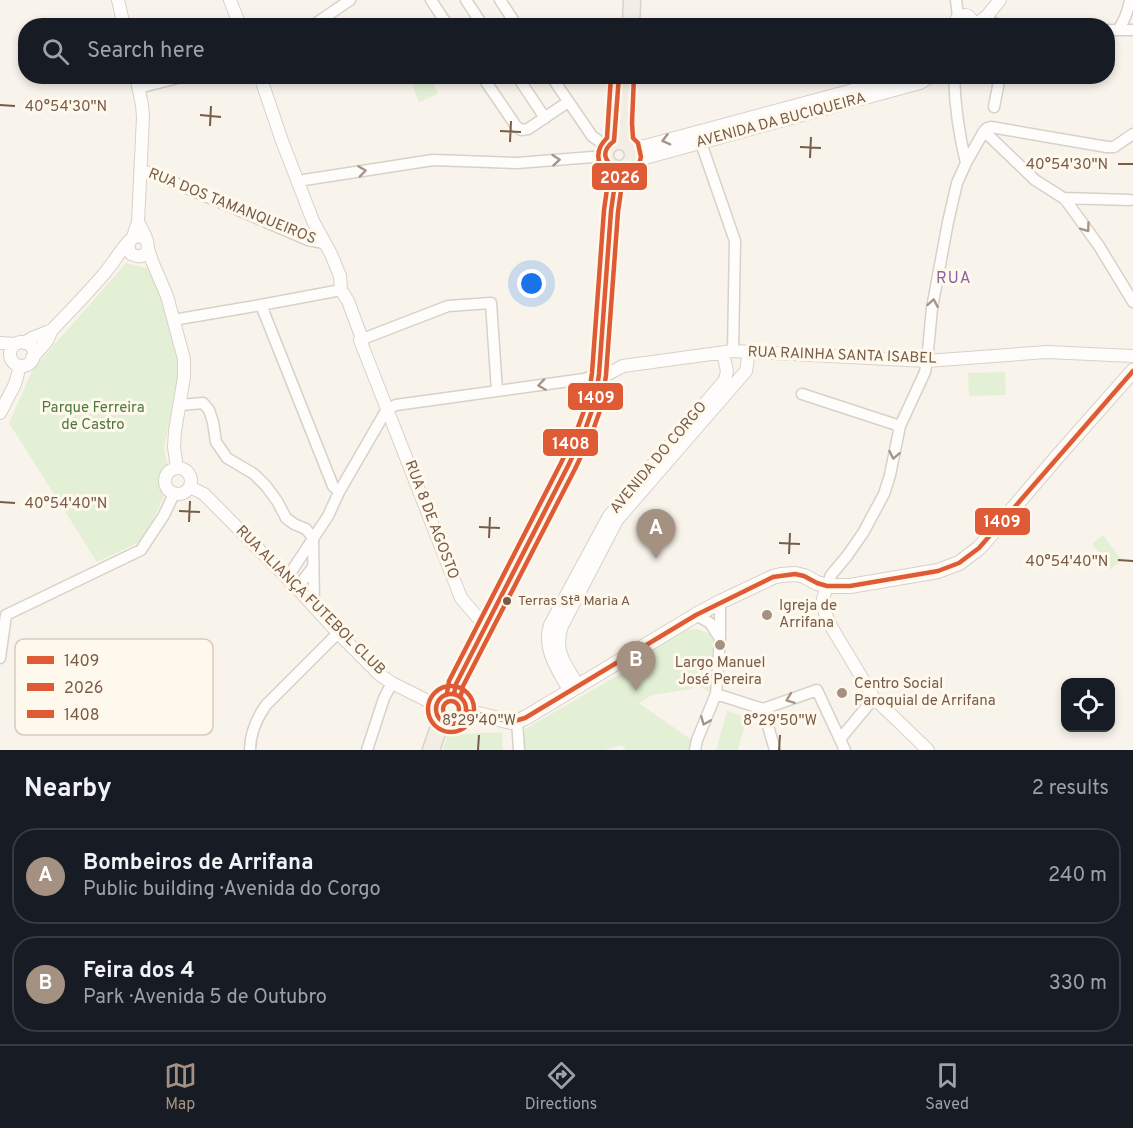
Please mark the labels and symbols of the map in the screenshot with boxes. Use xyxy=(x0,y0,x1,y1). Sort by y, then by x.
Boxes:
street label: AVENIDA DA BUCIQUEIRA xyxy=(694,89,868,153)
text: 40°54'30"N xyxy=(25,98,107,117)
one-way arrow xyxy=(661,133,671,146)
one-way arrow xyxy=(551,154,560,167)
text: 40°54'30"N xyxy=(1026,156,1108,175)
line badge: 2026 xyxy=(591,162,648,191)
street label: RUA DOS TAMANQUEIROS xyxy=(145,165,319,249)
one-way arrow xyxy=(357,166,367,178)
text: 2026 xyxy=(600,169,640,189)
one-way arrow xyxy=(1079,221,1090,232)
your location xyxy=(517,269,546,298)
district label: RUA xyxy=(936,269,972,289)
one-way arrow xyxy=(926,298,939,308)
street label: RUA RAINHA SANTA ISABEL xyxy=(747,343,937,369)
one-way arrow xyxy=(538,378,547,390)
line badge: 1409 xyxy=(567,382,624,411)
text: 1409 xyxy=(577,389,615,409)
street label: AVENIDA DO CORGO xyxy=(606,398,712,518)
park label: Parque Ferreira de Castro xyxy=(41,399,145,435)
line badge: 1408 xyxy=(542,428,599,457)
text: 1408 xyxy=(552,435,590,455)
one-way arrow xyxy=(888,450,901,460)
street label: RUA 8 DE AGOSTO xyxy=(400,458,462,582)
text: 40°54'40"N xyxy=(25,495,107,514)
line badge: 1409 xyxy=(974,507,1031,536)
pin: A xyxy=(636,510,676,559)
text: 1409 xyxy=(983,513,1021,533)
street label: RUA ALIANÇA FUTEBOL CLUB xyxy=(231,522,389,680)
text: 40°54'40"N xyxy=(1026,553,1108,572)
place label: Terras Stª Maria A xyxy=(518,593,630,610)
marker: Terras Stª Maria A xyxy=(501,595,513,607)
place label: Igreja de Arrifana xyxy=(779,597,837,633)
marker: Igreja de Arrifana xyxy=(760,608,774,622)
marker: Largo Manuel José Pereira xyxy=(713,638,727,652)
legend xyxy=(15,639,213,735)
pin: B xyxy=(616,642,656,691)
text: 1409 xyxy=(64,652,99,672)
place label: Largo Manuel José Pereira xyxy=(675,654,765,690)
place label: Centro Social Paroquial de Arrifana xyxy=(854,675,996,711)
text: 2026 xyxy=(64,679,103,699)
marker: Centro Social Paroquial de Arrifana xyxy=(835,686,849,700)
one-way arrow xyxy=(785,692,796,705)
text: 1408 xyxy=(64,706,100,726)
text: 8°29'40"W xyxy=(442,712,516,731)
text: 8°29'50"W xyxy=(743,712,817,731)
one-way arrow xyxy=(700,715,712,726)

